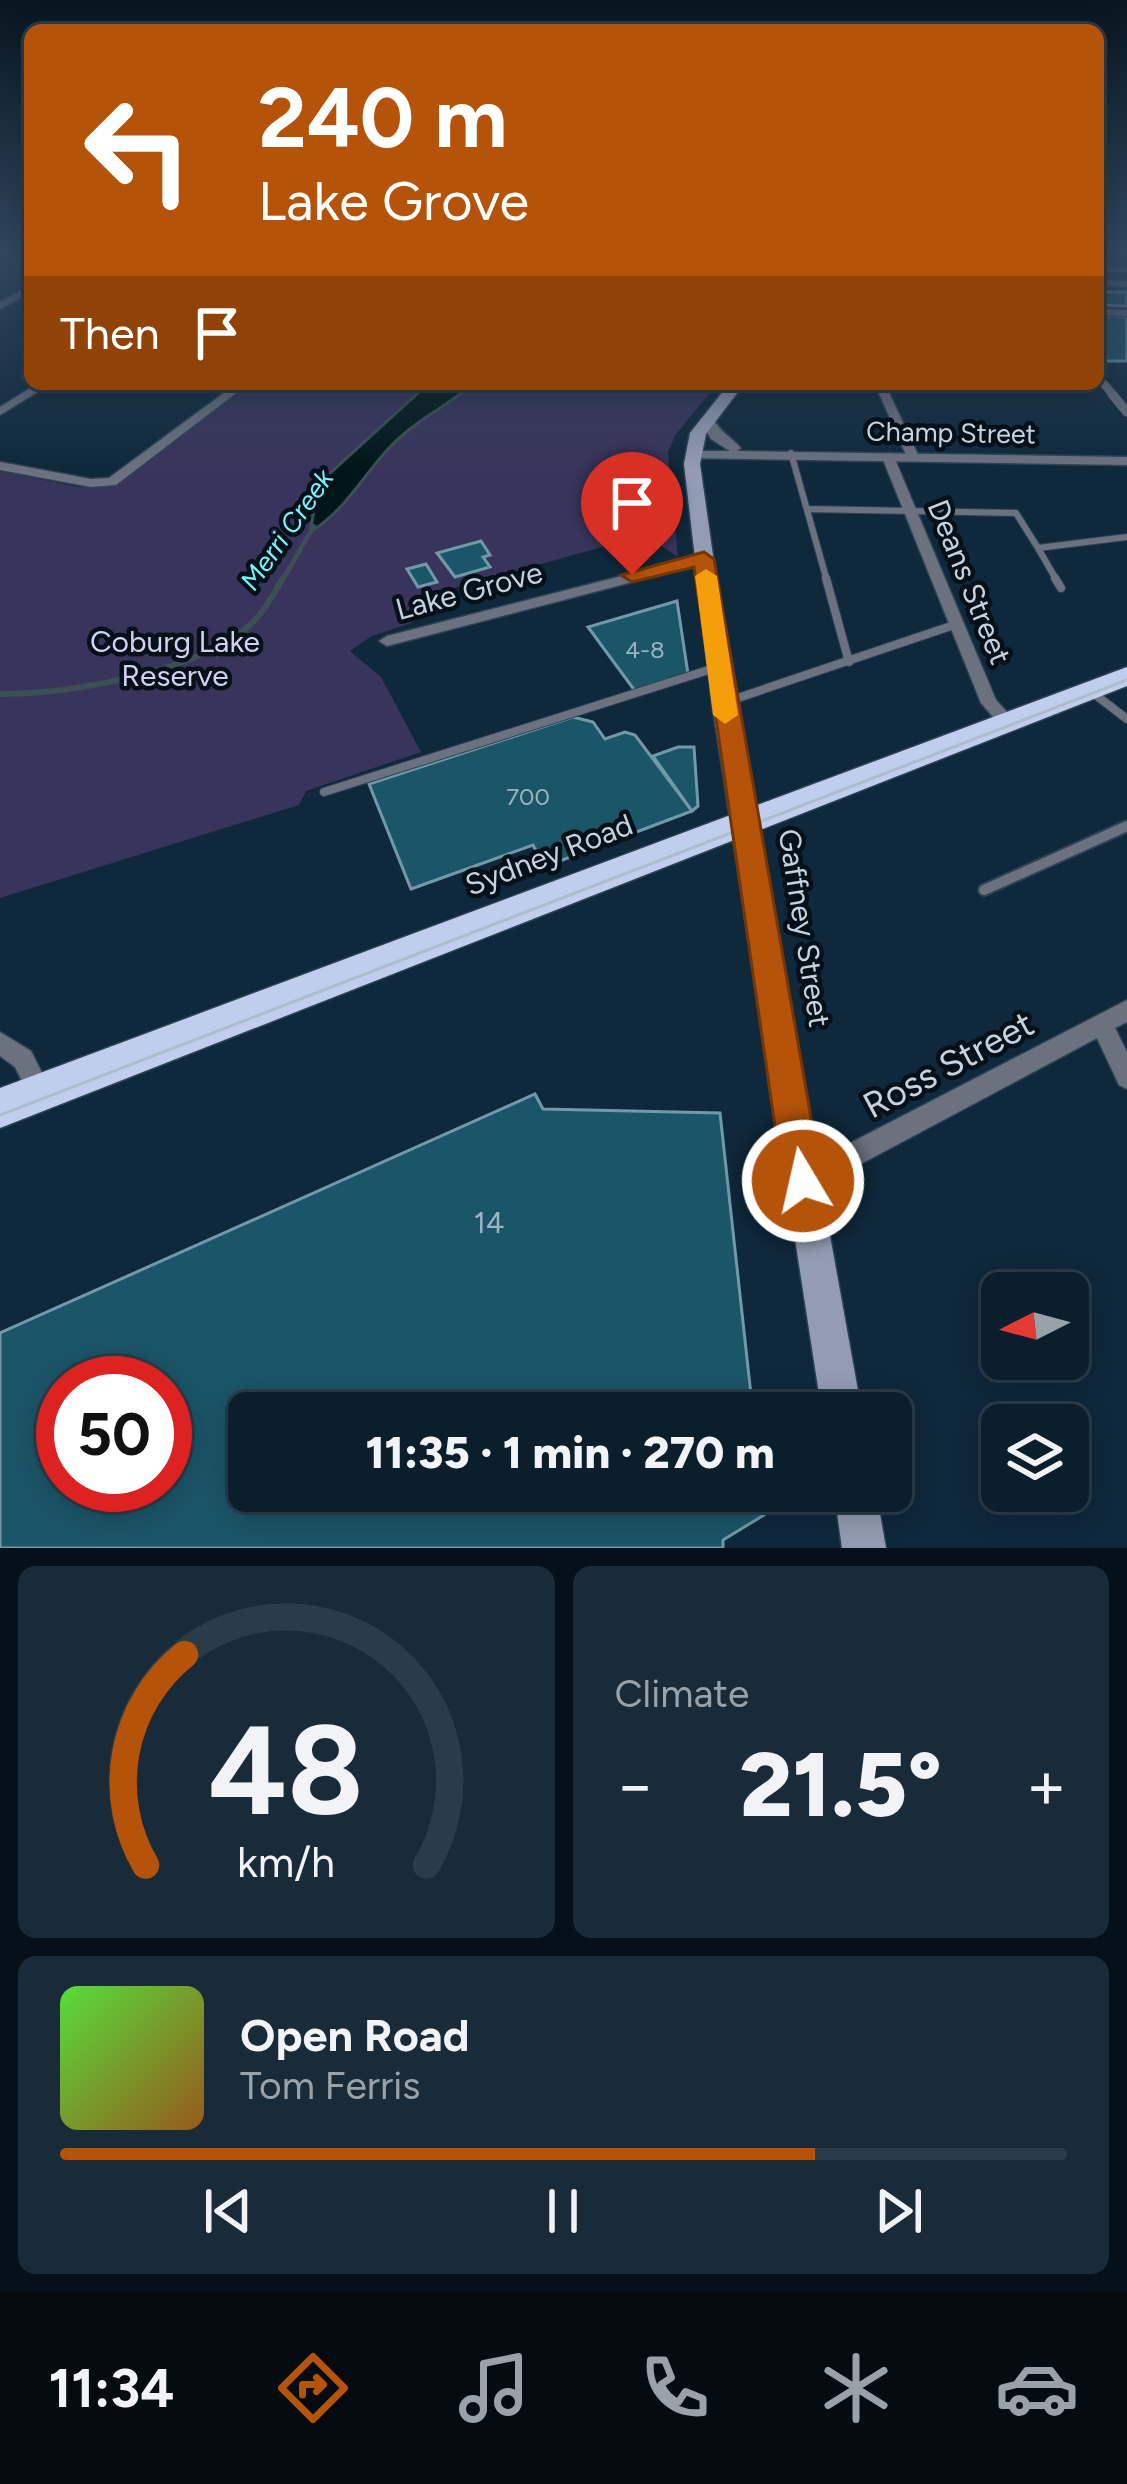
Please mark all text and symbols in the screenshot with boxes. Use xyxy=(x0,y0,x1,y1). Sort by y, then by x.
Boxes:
text: 240 m xyxy=(258,67,507,168)
icon: left xyxy=(60,72,216,228)
text: Lake Grove xyxy=(258,169,529,234)
icon: arrive xyxy=(184,300,250,366)
text: Then xyxy=(60,306,160,360)
street label: Champ Street xyxy=(866,415,1036,450)
pin xyxy=(581,452,683,575)
water label: Merri Creek xyxy=(233,462,341,597)
icon: arrive xyxy=(599,470,665,536)
street label: Deans Street xyxy=(920,494,1019,670)
street label: Lake Grove xyxy=(391,553,546,628)
park label: Coburg Lake Reserve xyxy=(90,623,260,694)
house number: 4-8 xyxy=(625,635,665,664)
house number: 700 xyxy=(506,782,550,811)
street label: Sydney Road xyxy=(460,806,638,903)
street label: Gaffney Street xyxy=(771,826,838,1030)
street label: Ross Street xyxy=(856,1002,1041,1127)
position arrow xyxy=(740,1118,866,1244)
house number: 14 xyxy=(473,1204,505,1241)
north arrow xyxy=(981,1272,1089,1380)
map controls xyxy=(981,1272,1089,1512)
speed limit sign: 50 xyxy=(36,1356,192,1512)
button: layers xyxy=(981,1404,1089,1512)
text: 11:35 · 1 min · 270 m xyxy=(365,1425,775,1479)
text: Climate xyxy=(615,1670,749,1717)
text: 48 xyxy=(209,1695,364,1845)
text: 21.5° xyxy=(740,1730,942,1839)
text: − xyxy=(615,1745,656,1825)
text: + xyxy=(1026,1745,1067,1825)
text: km/h xyxy=(237,1836,335,1888)
text: Open Road xyxy=(240,2008,470,2062)
text: Tom Ferris xyxy=(240,2062,420,2109)
icon: previous xyxy=(195,2178,261,2244)
icon: pause xyxy=(530,2178,596,2244)
icon: next xyxy=(866,2178,932,2244)
icon: directions xyxy=(271,2346,355,2430)
icon: music xyxy=(452,2346,536,2430)
icon: phone xyxy=(633,2346,717,2430)
icon: climate xyxy=(814,2346,898,2430)
icon: car xyxy=(995,2346,1079,2430)
text: 11:34 xyxy=(48,2356,174,2421)

